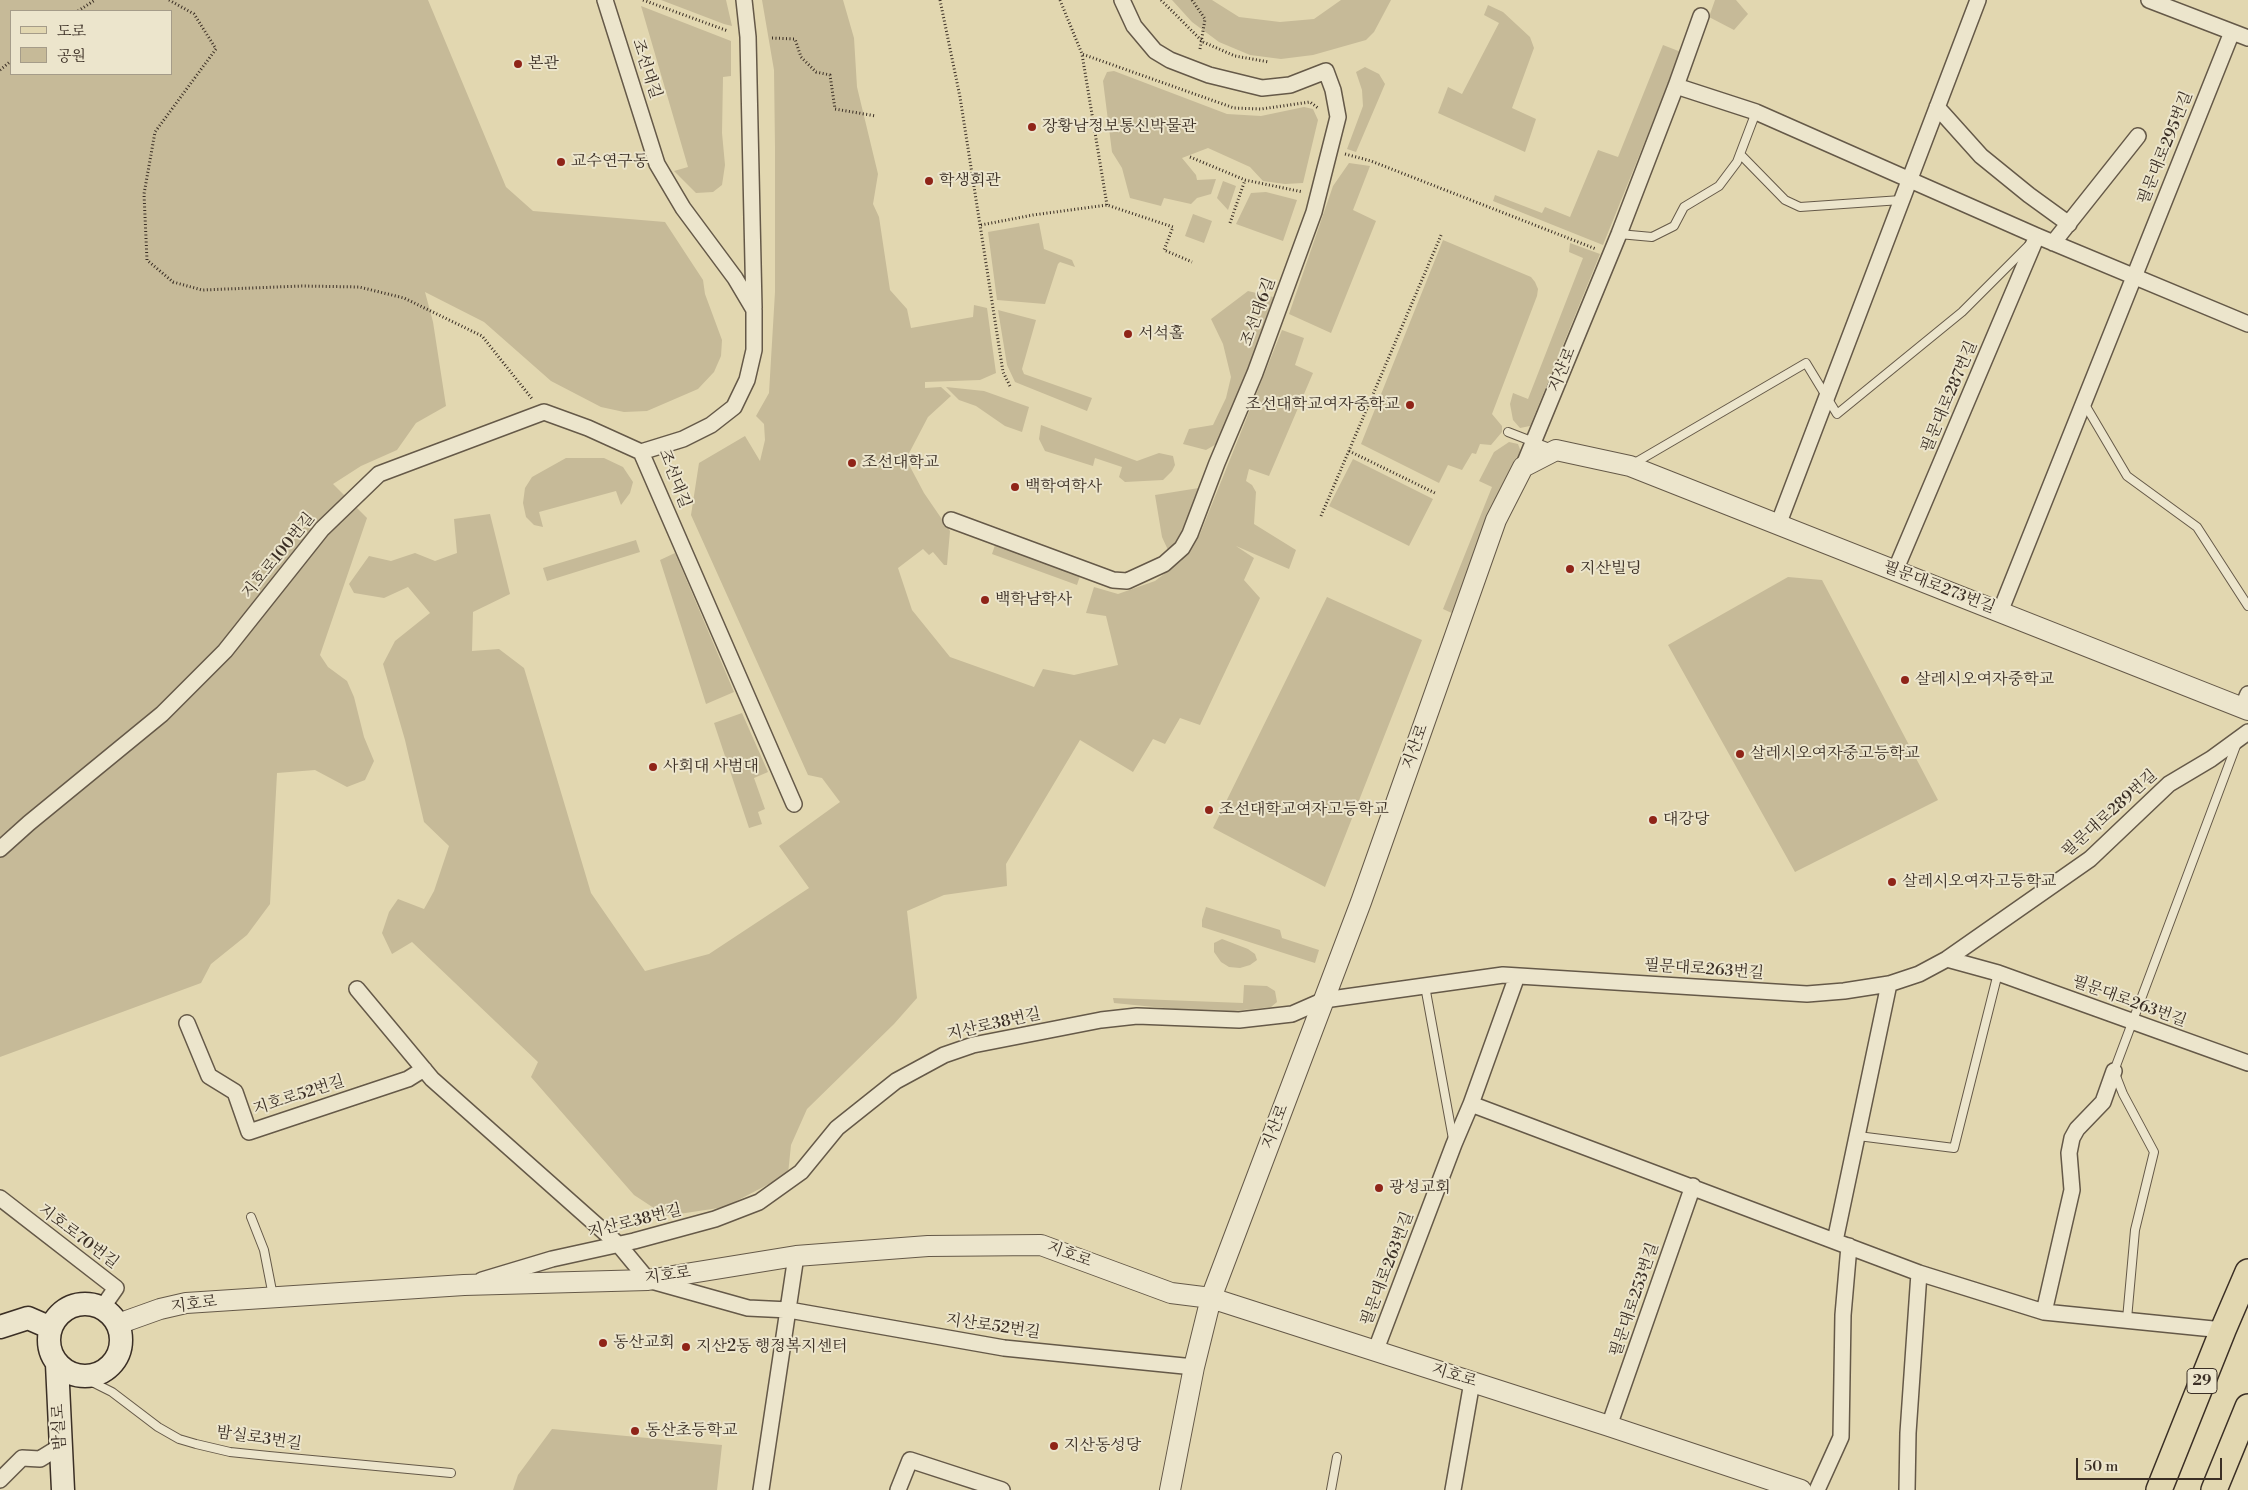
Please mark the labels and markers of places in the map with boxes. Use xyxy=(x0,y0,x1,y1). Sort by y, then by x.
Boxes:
place label: 본관 xyxy=(528,54,559,74)
marker: 본관 xyxy=(512,58,524,70)
place label: 장황남정보통신박물관 xyxy=(1042,117,1197,137)
marker: 장황남정보통신박물관 xyxy=(1026,121,1038,133)
place label: 교수연구동 xyxy=(571,152,648,172)
marker: 교수연구동 xyxy=(555,156,567,168)
place label: 학생회관 xyxy=(939,171,1001,191)
marker: 학생회관 xyxy=(923,175,935,187)
place label: 서석홀 xyxy=(1138,324,1184,344)
marker: 서석홀 xyxy=(1122,328,1134,340)
place label: 조선대학교여자중학교 xyxy=(1245,395,1400,415)
marker: 조선대학교여자중학교 xyxy=(1404,399,1416,411)
place label: 조선대학교 xyxy=(862,453,939,473)
marker: 조선대학교 xyxy=(846,457,858,469)
place label: 백학여학사 xyxy=(1025,477,1102,497)
marker: 백학여학사 xyxy=(1009,481,1021,493)
place label: 지산빌딩 xyxy=(1580,559,1642,579)
marker: 지산빌딩 xyxy=(1564,563,1576,575)
place label: 백학남학사 xyxy=(995,590,1072,610)
marker: 백학남학사 xyxy=(979,594,991,606)
place label: 살레시오여자중학교 xyxy=(1915,670,2054,690)
marker: 살레시오여자중학교 xyxy=(1899,674,1911,686)
place label: 살레시오여자중고등학교 xyxy=(1750,744,1920,764)
marker: 살레시오여자중고등학교 xyxy=(1734,748,1746,760)
place label: 사회대 사범대 xyxy=(663,757,759,777)
marker: 사회대 사범대 xyxy=(647,761,659,773)
place label: 조선대학교여자고등학교 xyxy=(1219,800,1389,820)
marker: 조선대학교여자고등학교 xyxy=(1203,804,1215,816)
place label: 대강당 xyxy=(1663,810,1709,830)
marker: 대강당 xyxy=(1647,814,1659,826)
place label: 살레시오여자고등학교 xyxy=(1902,872,2057,892)
marker: 살레시오여자고등학교 xyxy=(1886,876,1898,888)
place label: 광성교회 xyxy=(1389,1178,1451,1198)
marker: 광성교회 xyxy=(1373,1182,1385,1194)
place label: 동산교회 xyxy=(613,1333,675,1353)
marker: 동산교회 xyxy=(597,1337,609,1349)
place label: 지산2동 행정복지센터 xyxy=(696,1337,848,1357)
marker: 지산2동 행정복지센터 xyxy=(680,1341,692,1353)
place label: 동산초등학교 xyxy=(645,1421,738,1441)
marker: 동산초등학교 xyxy=(629,1425,641,1437)
place label: 지산동성당 xyxy=(1064,1436,1141,1456)
marker: 지산동성당 xyxy=(1048,1440,1060,1452)

